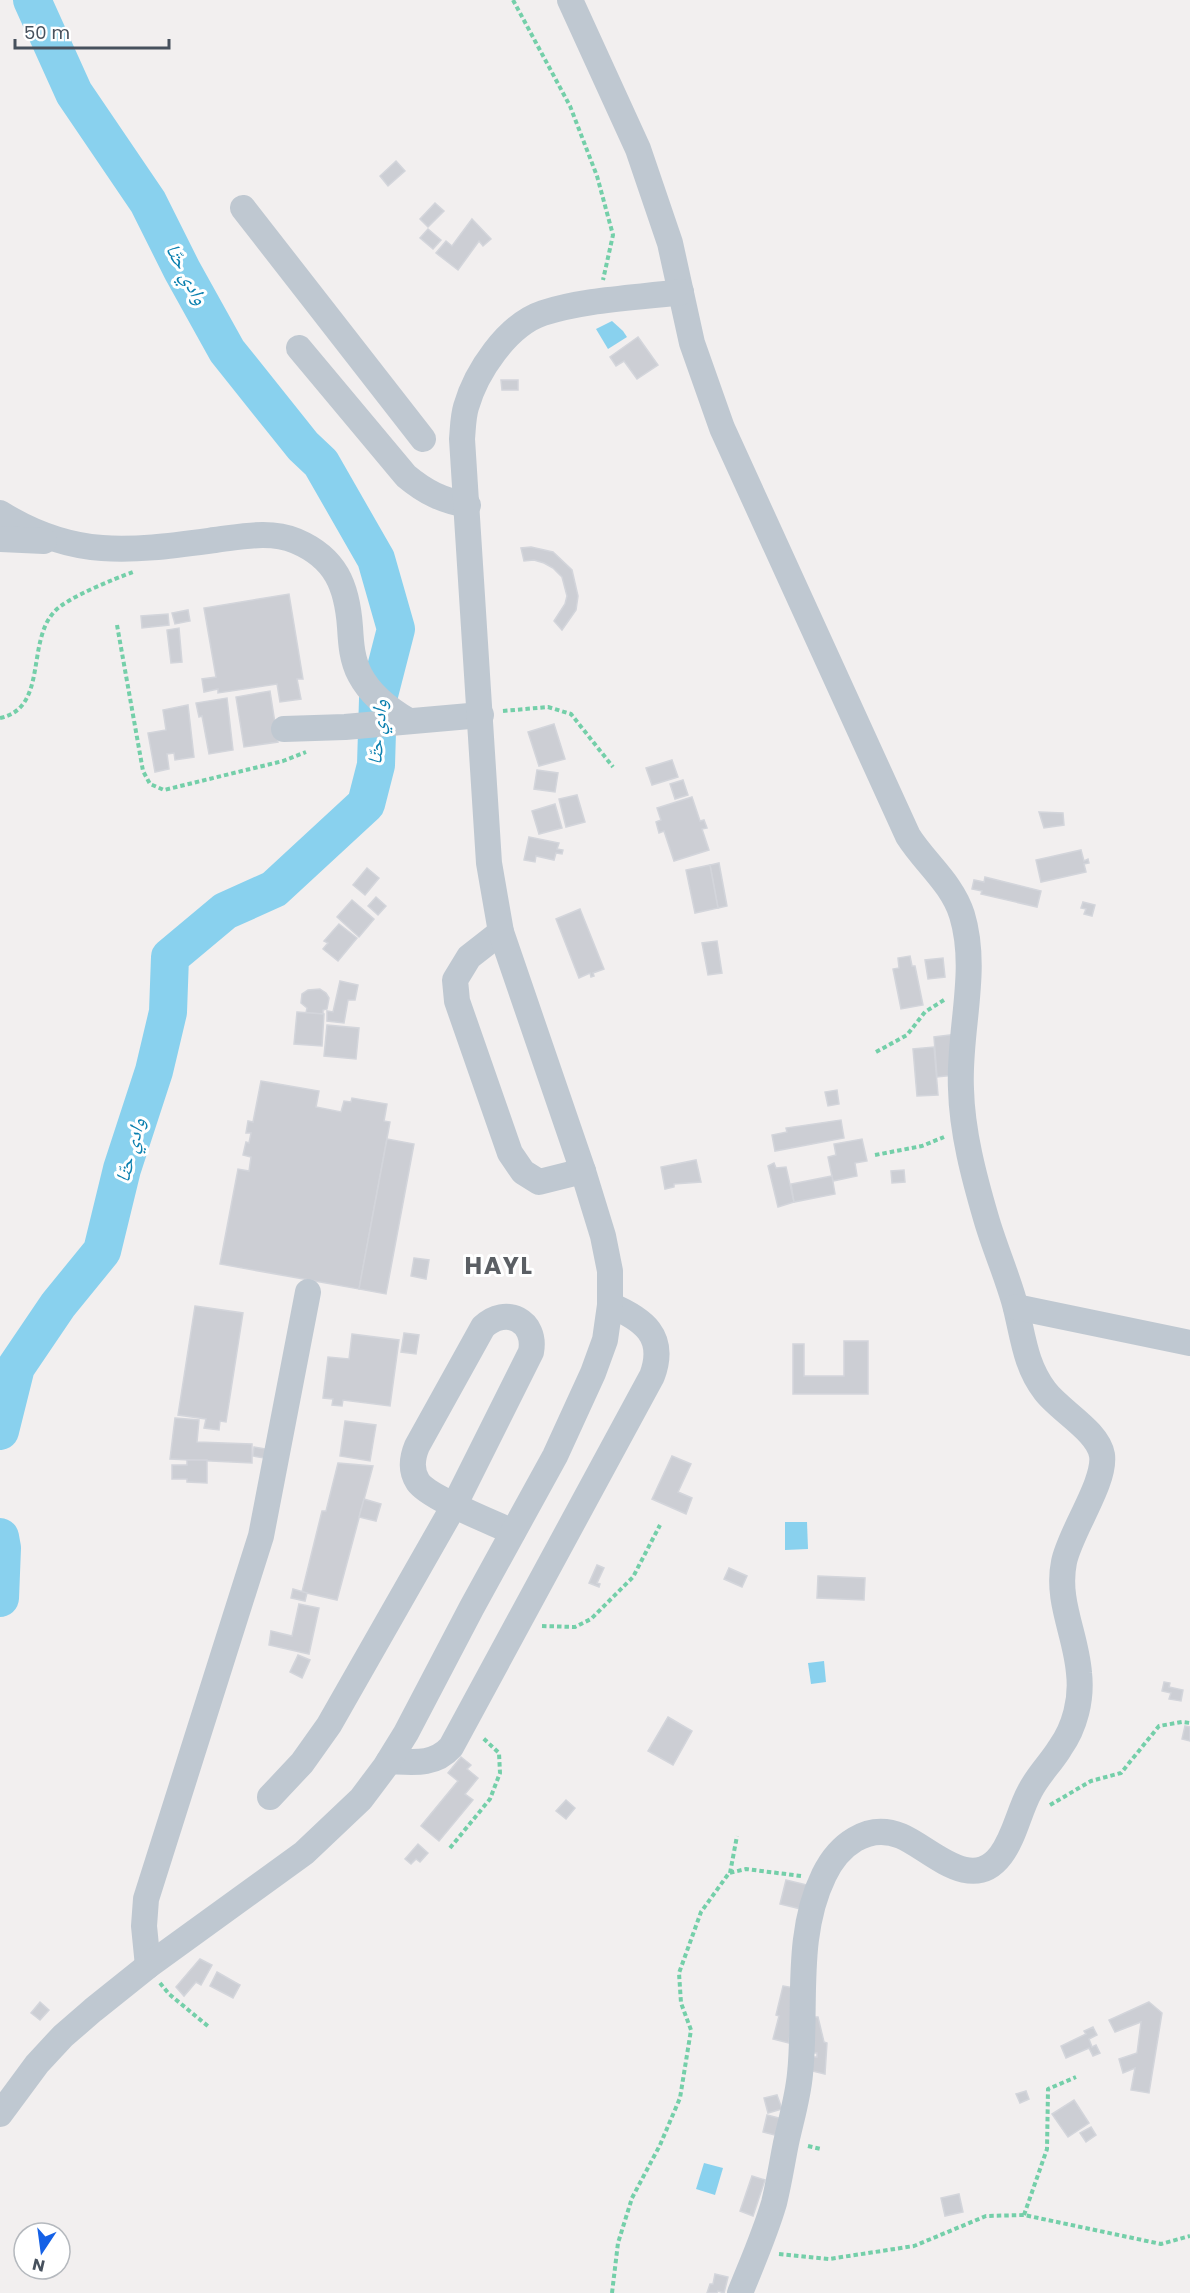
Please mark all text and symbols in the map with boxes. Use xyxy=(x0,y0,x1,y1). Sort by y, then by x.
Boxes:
scale bar xyxy=(15,12,170,50)
text: 50 m xyxy=(24,20,70,45)
water label: وادي حتّا xyxy=(157,238,215,311)
water label: وادي حتّا xyxy=(360,698,396,766)
water label: وادي حتّا xyxy=(108,1115,154,1186)
district label: HAYL xyxy=(465,1249,533,1282)
north arrow xyxy=(12,2221,72,2281)
text: N xyxy=(30,2253,47,2278)

